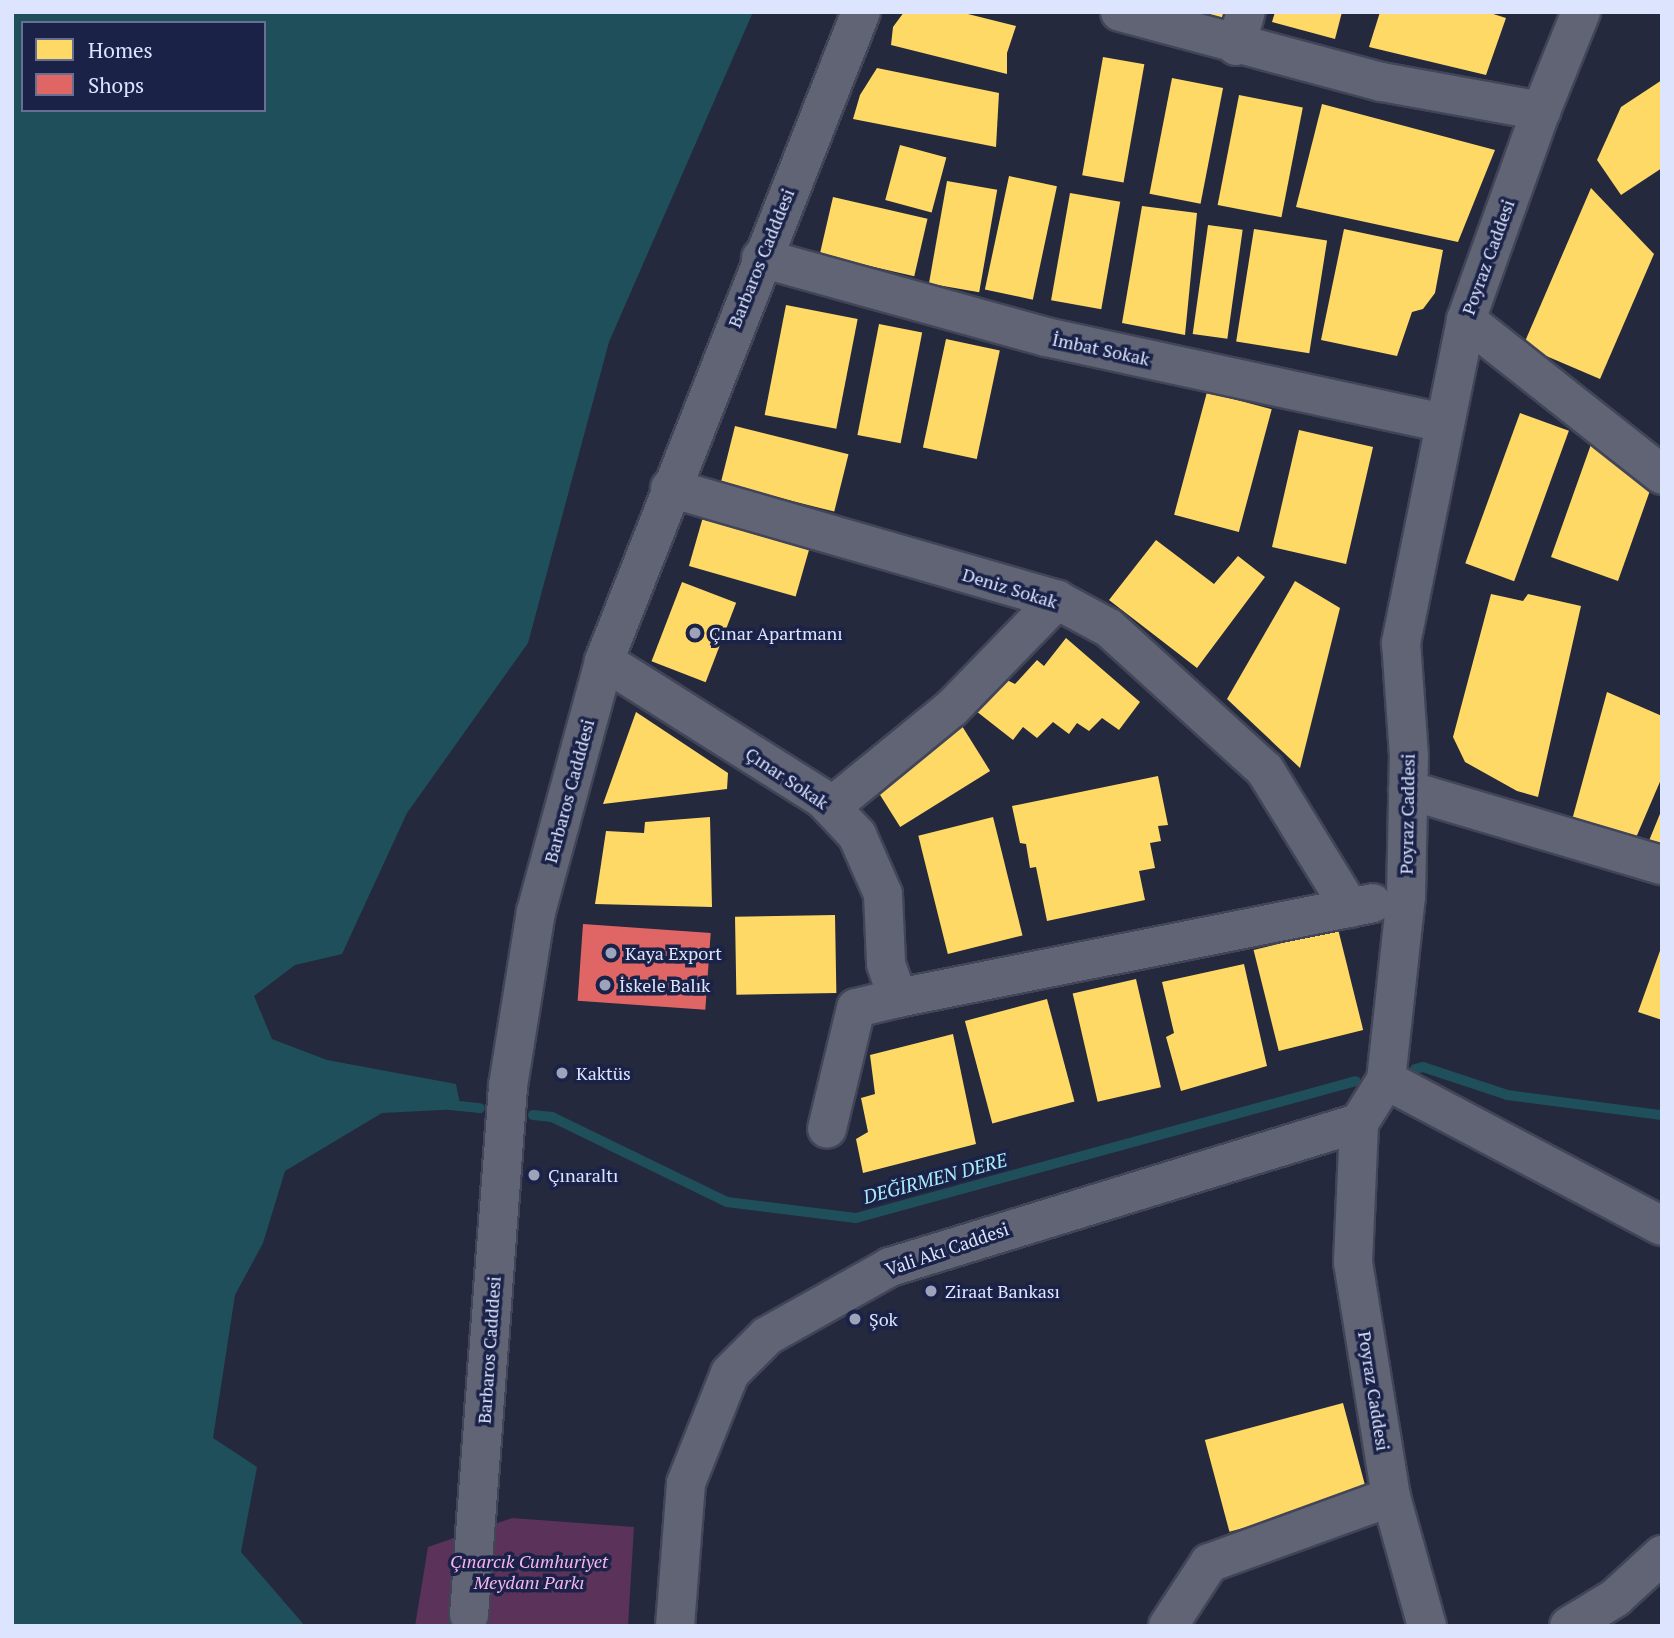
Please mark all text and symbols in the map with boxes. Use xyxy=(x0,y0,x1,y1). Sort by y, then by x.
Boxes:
legend xyxy=(21,21,266,112)
text: Homes xyxy=(88,36,153,64)
text: Shops xyxy=(88,71,144,99)
street label: Barbaros Cadddesi xyxy=(723,185,799,331)
street label: Poyraz Caddesi xyxy=(1457,196,1519,318)
street label: İmbat Sokak xyxy=(1050,328,1152,370)
street label: Deniz Sokak xyxy=(960,563,1060,613)
place label: Çınar Apartmanı xyxy=(709,622,843,644)
marker: Çınar Apartmanı xyxy=(687,625,703,641)
street label: Barbaros Cadddesi xyxy=(539,717,599,865)
street label: Çınar Sokak xyxy=(741,742,833,814)
street label: Poyraz Caddesi xyxy=(1395,753,1419,875)
place label: Kaya Export xyxy=(625,942,722,964)
marker: Kaya Export xyxy=(603,945,619,961)
place label: İskele Balık xyxy=(619,974,710,996)
marker: İskele Balık xyxy=(597,977,613,993)
place label: Kaktüs xyxy=(576,1062,631,1084)
marker: Kaktüs xyxy=(554,1065,570,1081)
water label: DEĞİRMEN DERE xyxy=(861,1148,1009,1208)
place label: Çınaraltı xyxy=(548,1164,618,1186)
marker: Çınaraltı xyxy=(526,1167,542,1183)
street label: Vali Akı Caddesi xyxy=(882,1218,1012,1280)
street label: Barbaros Cadddesi xyxy=(473,1275,505,1425)
place label: Ziraat Bankası xyxy=(945,1280,1060,1302)
marker: Ziraat Bankası xyxy=(923,1283,939,1299)
place label: Şok xyxy=(869,1308,898,1330)
marker: Şok xyxy=(847,1311,863,1327)
street label: Poyraz Caddesi xyxy=(1354,1330,1394,1452)
park label: Çınarcık Cumhuriyet Meydanı Parkı xyxy=(450,1551,608,1594)

